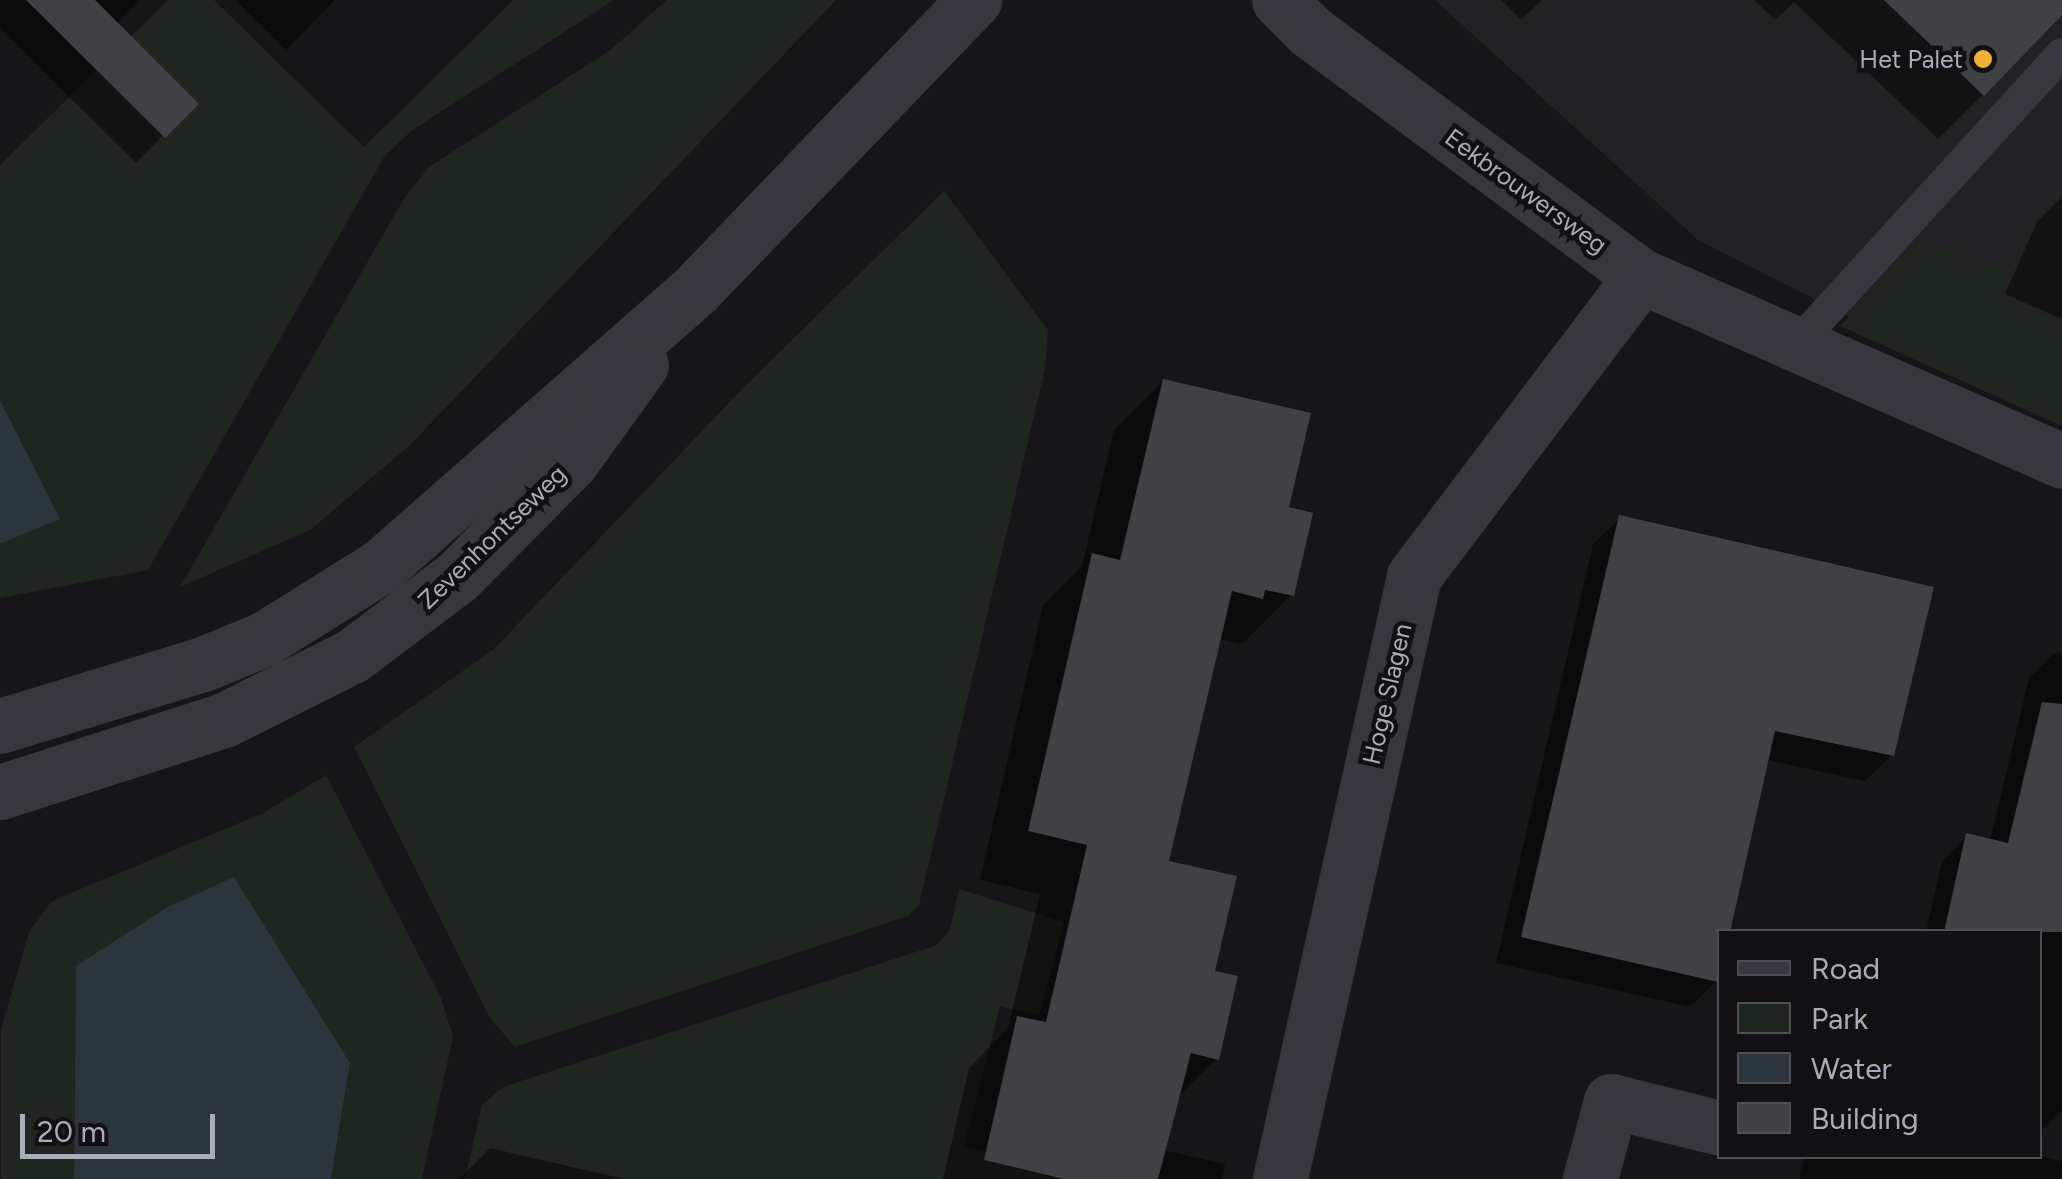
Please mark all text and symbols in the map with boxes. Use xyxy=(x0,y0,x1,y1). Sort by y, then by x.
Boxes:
place label: Het Palet xyxy=(1859,44,1963,74)
marker: Het Palet xyxy=(1972,48,1994,70)
street label: Eekbrouwersweg xyxy=(1439,122,1613,260)
street label: Zevenhontseweg xyxy=(412,459,572,615)
street label: Hoge Slagen xyxy=(1356,621,1418,767)
legend xyxy=(1717,929,2042,1159)
text: Road xyxy=(1811,950,1880,987)
text: Park xyxy=(1811,1000,1868,1037)
text: Water xyxy=(1811,1050,1892,1087)
scale bar xyxy=(25,1094,220,1156)
text: Building xyxy=(1811,1100,1919,1137)
text: 20 m xyxy=(37,1113,106,1150)

